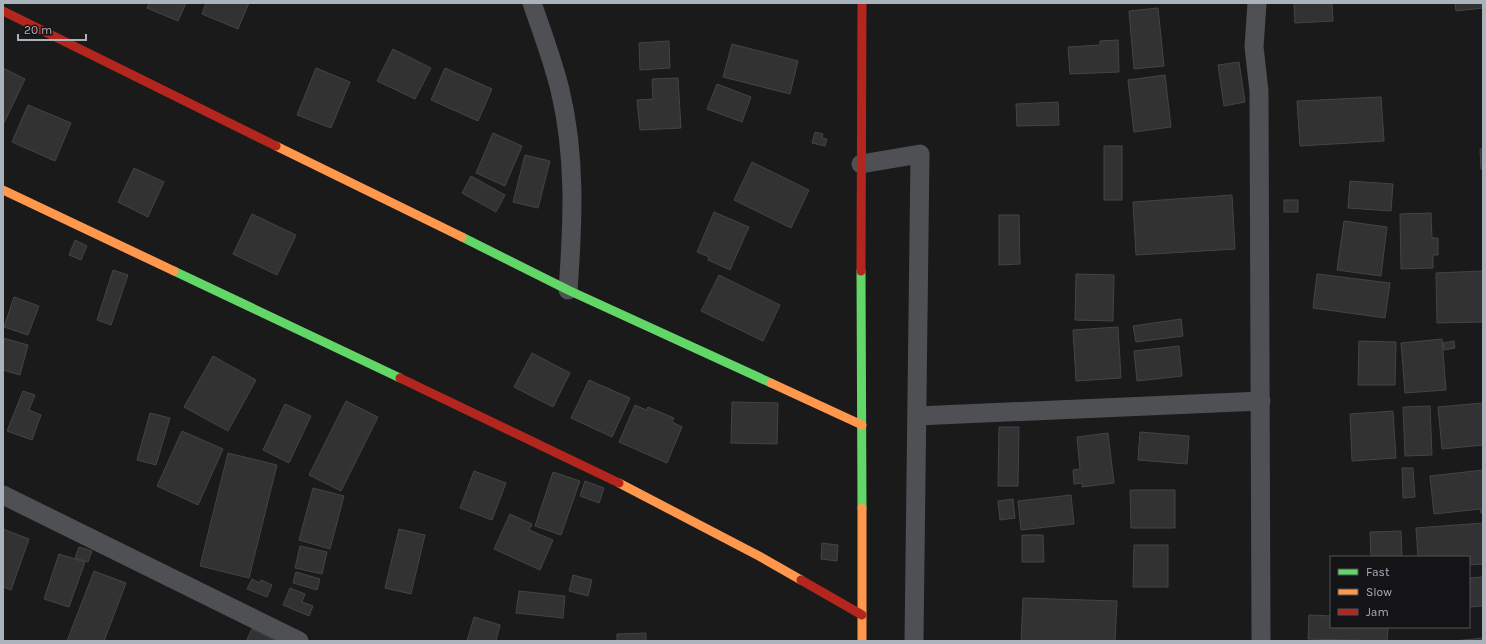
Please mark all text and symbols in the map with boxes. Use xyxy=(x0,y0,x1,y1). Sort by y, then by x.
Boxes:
scale bar xyxy=(18,16,86,42)
text: 20 m xyxy=(24,23,52,37)
legend xyxy=(1330,556,1470,628)
text: Fast xyxy=(1366,565,1390,579)
text: Slow xyxy=(1366,585,1392,599)
text: Jam xyxy=(1366,605,1389,619)

